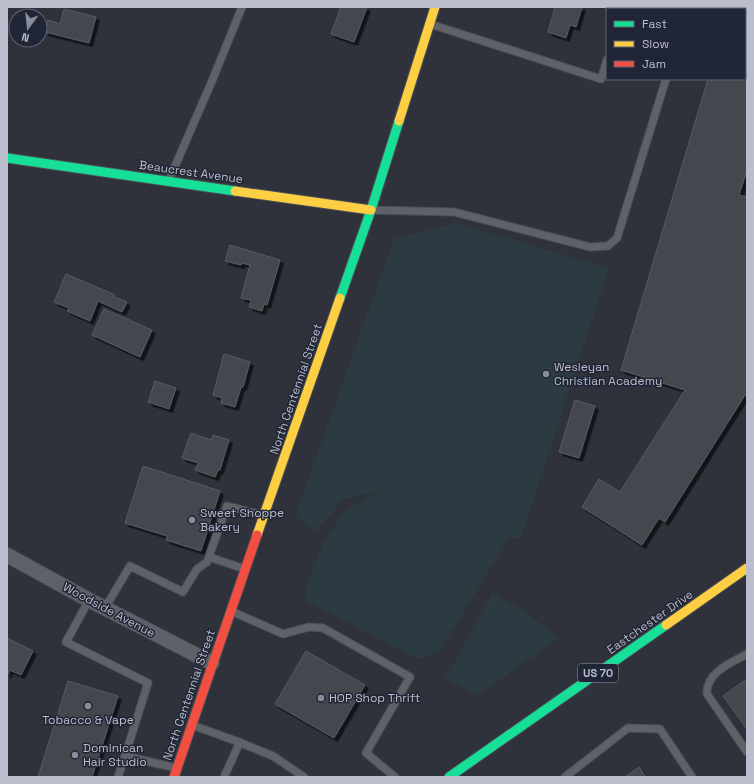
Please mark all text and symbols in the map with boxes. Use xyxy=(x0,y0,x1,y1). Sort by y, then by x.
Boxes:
north arrow xyxy=(8,8,48,48)
legend xyxy=(606,8,746,80)
text: Fast xyxy=(642,16,667,32)
text: N xyxy=(20,30,31,45)
text: Slow xyxy=(642,36,669,52)
text: Jam xyxy=(642,56,666,72)
street label: Beaucrest Avenue xyxy=(138,157,244,187)
street label: North Centennial Street xyxy=(266,321,326,457)
place label: Wesleyan Christian Academy xyxy=(554,359,662,389)
marker: Wesleyan Christian Academy xyxy=(541,369,551,379)
place label: Sweet Shoppe Bakery xyxy=(200,505,284,535)
marker: Sweet Shoppe Bakery xyxy=(187,515,197,525)
street label: Woodside Avenue xyxy=(60,579,158,641)
street label: Eastchester Drive xyxy=(604,586,696,658)
street label: North Centennial Street xyxy=(159,627,219,763)
road number: US 70 xyxy=(578,664,618,682)
place label: HOP Shop Thrift xyxy=(329,690,420,706)
marker: HOP Shop Thrift xyxy=(316,693,326,703)
marker: Tobacco & Vape xyxy=(83,701,93,711)
place label: Tobacco & Vape xyxy=(42,712,134,728)
place label: Dominican Hair Studio xyxy=(83,740,147,770)
marker: Dominican Hair Studio xyxy=(70,750,80,760)

